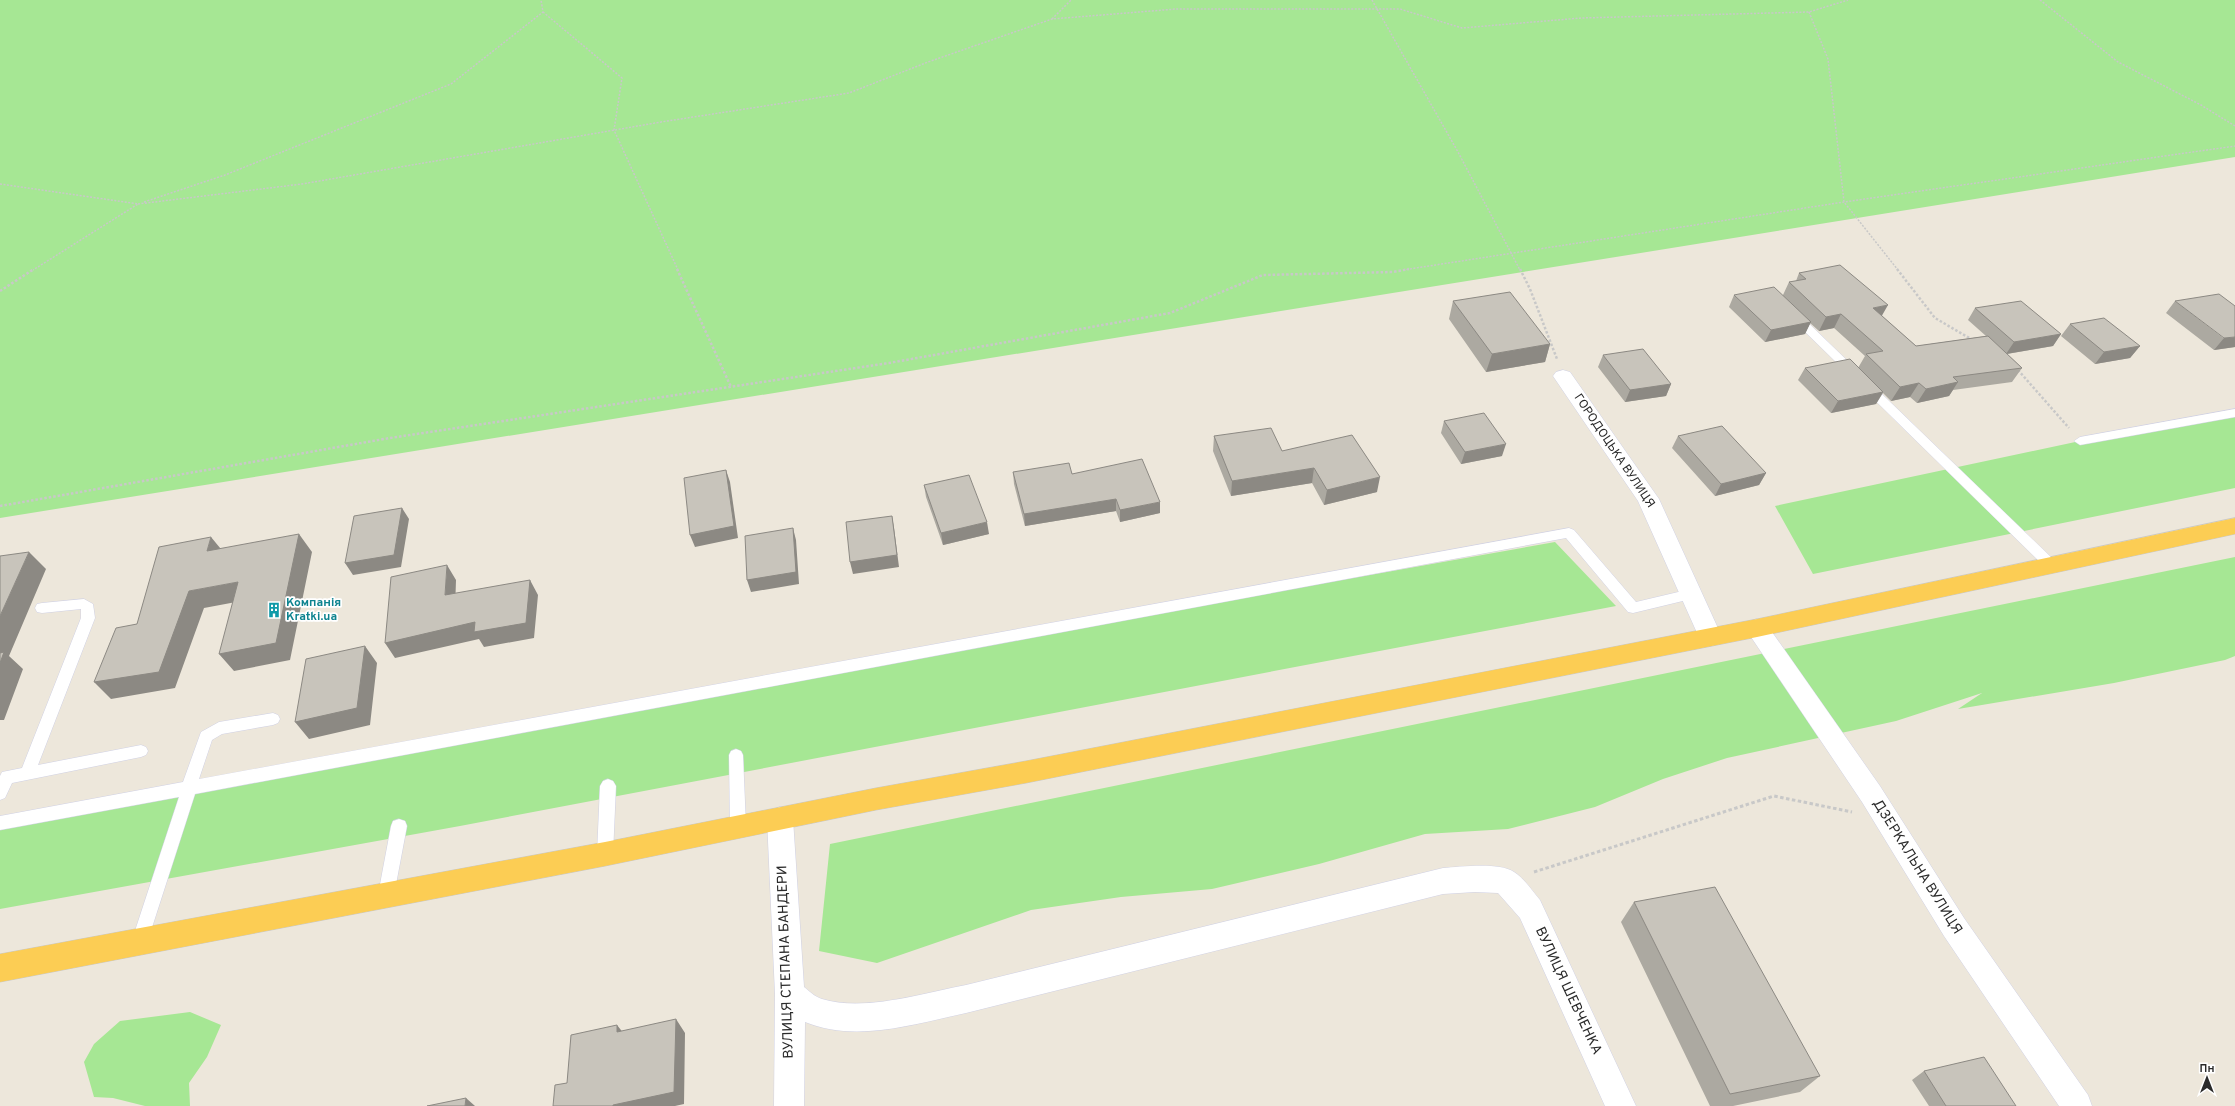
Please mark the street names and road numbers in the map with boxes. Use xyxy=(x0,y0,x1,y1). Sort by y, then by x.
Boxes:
street label: ГОРОДОЦЬКА ВУЛИЦЯ xyxy=(1570,391,1658,511)
street label: ДЗЕРКАЛЬНА ВУЛИЦЯ xyxy=(1868,796,1966,938)
street label: ВУЛИЦЯ СТЕПАНА БАНДЕРИ xyxy=(774,865,798,1059)
street label: ВУЛИЦЯ ШЕВЧЕНКА xyxy=(1531,924,1605,1058)

